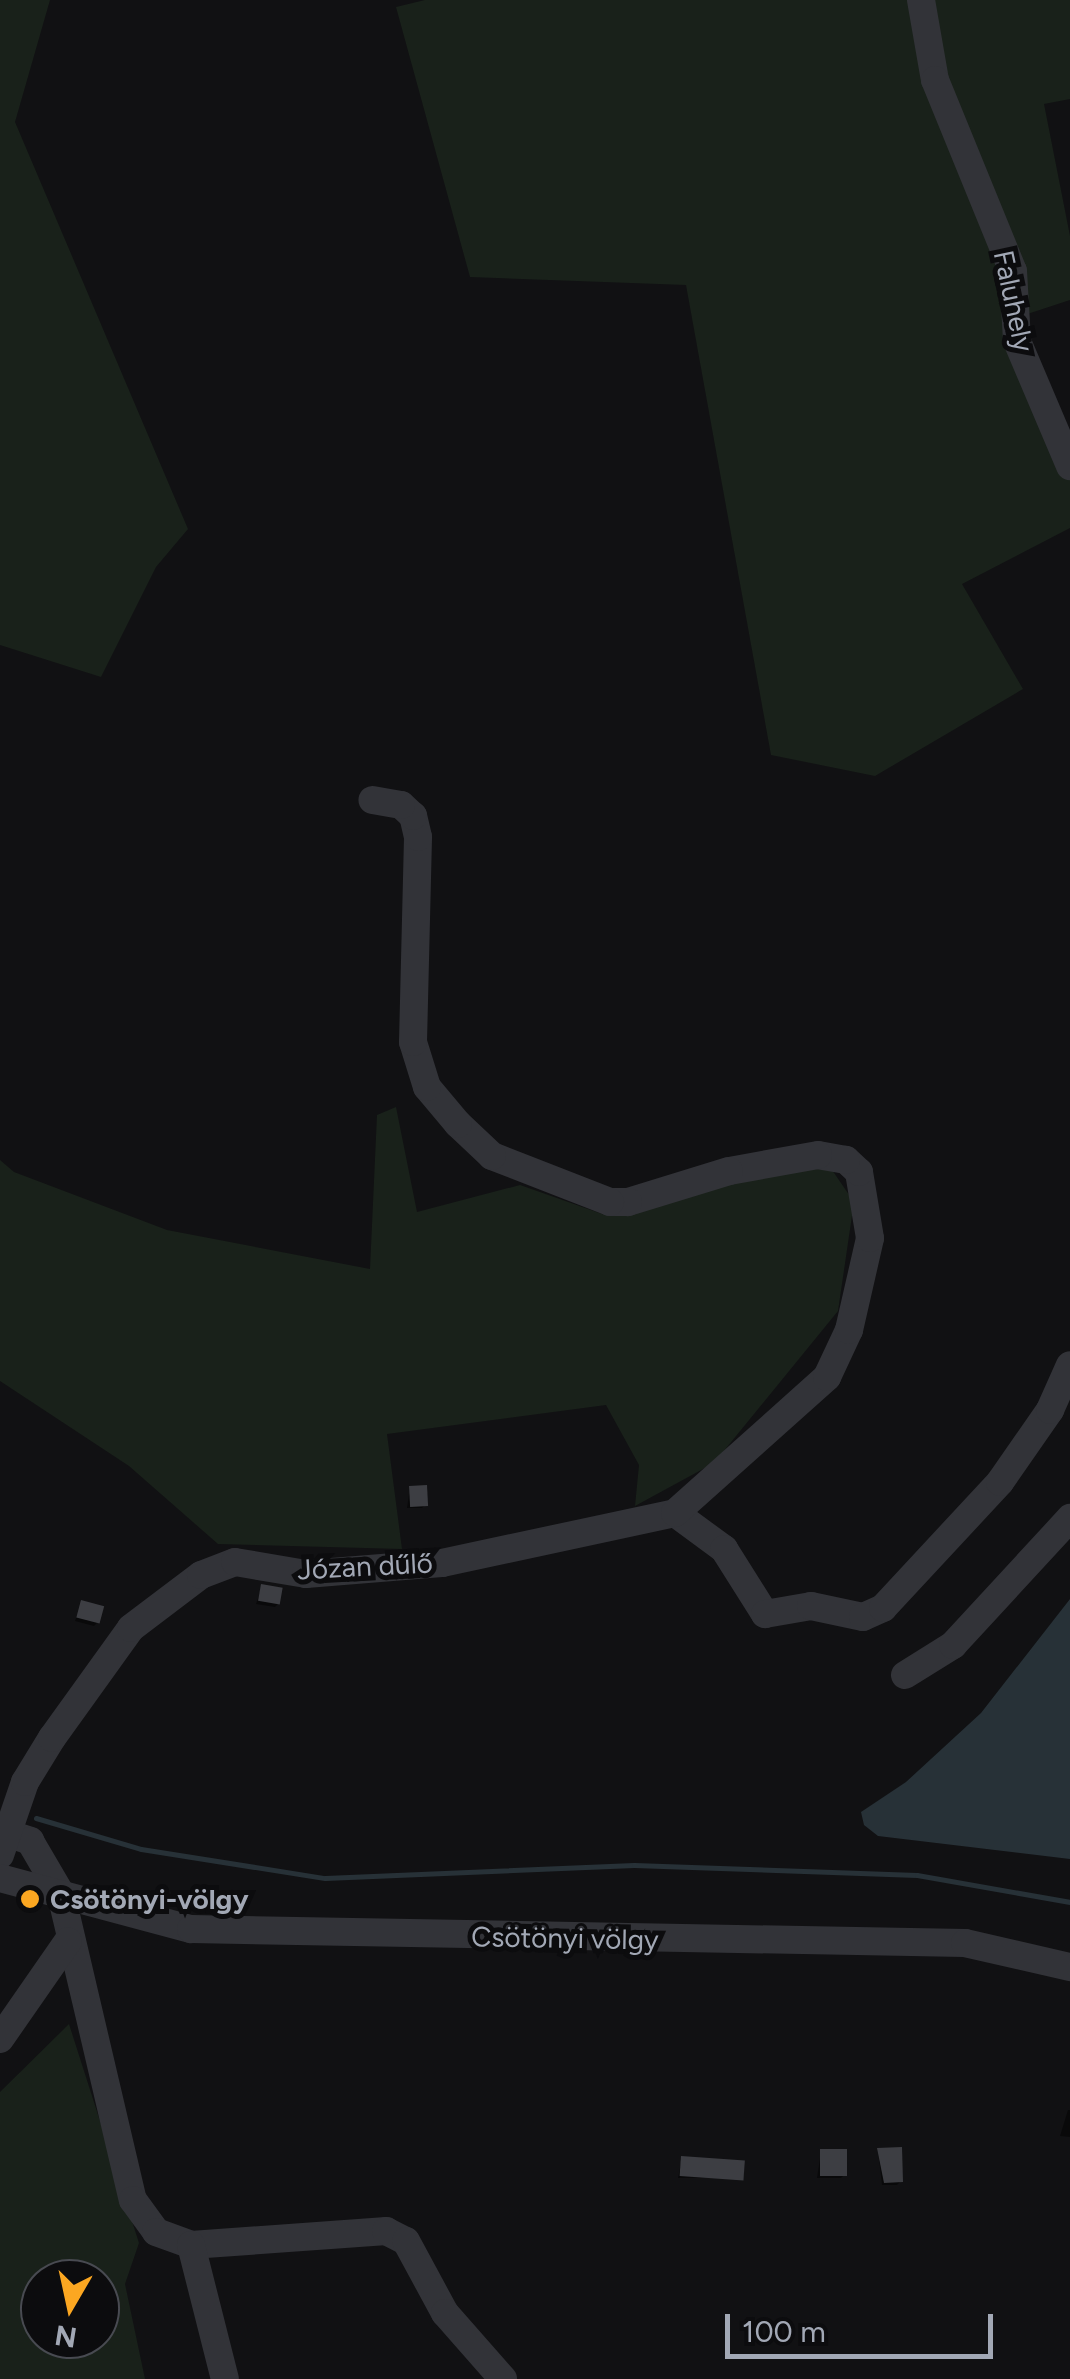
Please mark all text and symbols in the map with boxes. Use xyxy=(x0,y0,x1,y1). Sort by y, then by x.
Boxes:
street label: Faluhely xyxy=(987,247,1041,355)
street label: Józan dűlő xyxy=(296,1546,434,1586)
place label: Csötönyi-völgy xyxy=(50,1882,249,1916)
marker: Csötönyi-völgy xyxy=(19,1888,41,1910)
street label: Csötönyi völgy xyxy=(471,1920,659,1956)
north arrow xyxy=(20,2259,120,2359)
scale bar xyxy=(730,2294,998,2356)
text: 100 m xyxy=(742,2313,826,2350)
text: N xyxy=(52,2318,79,2355)

